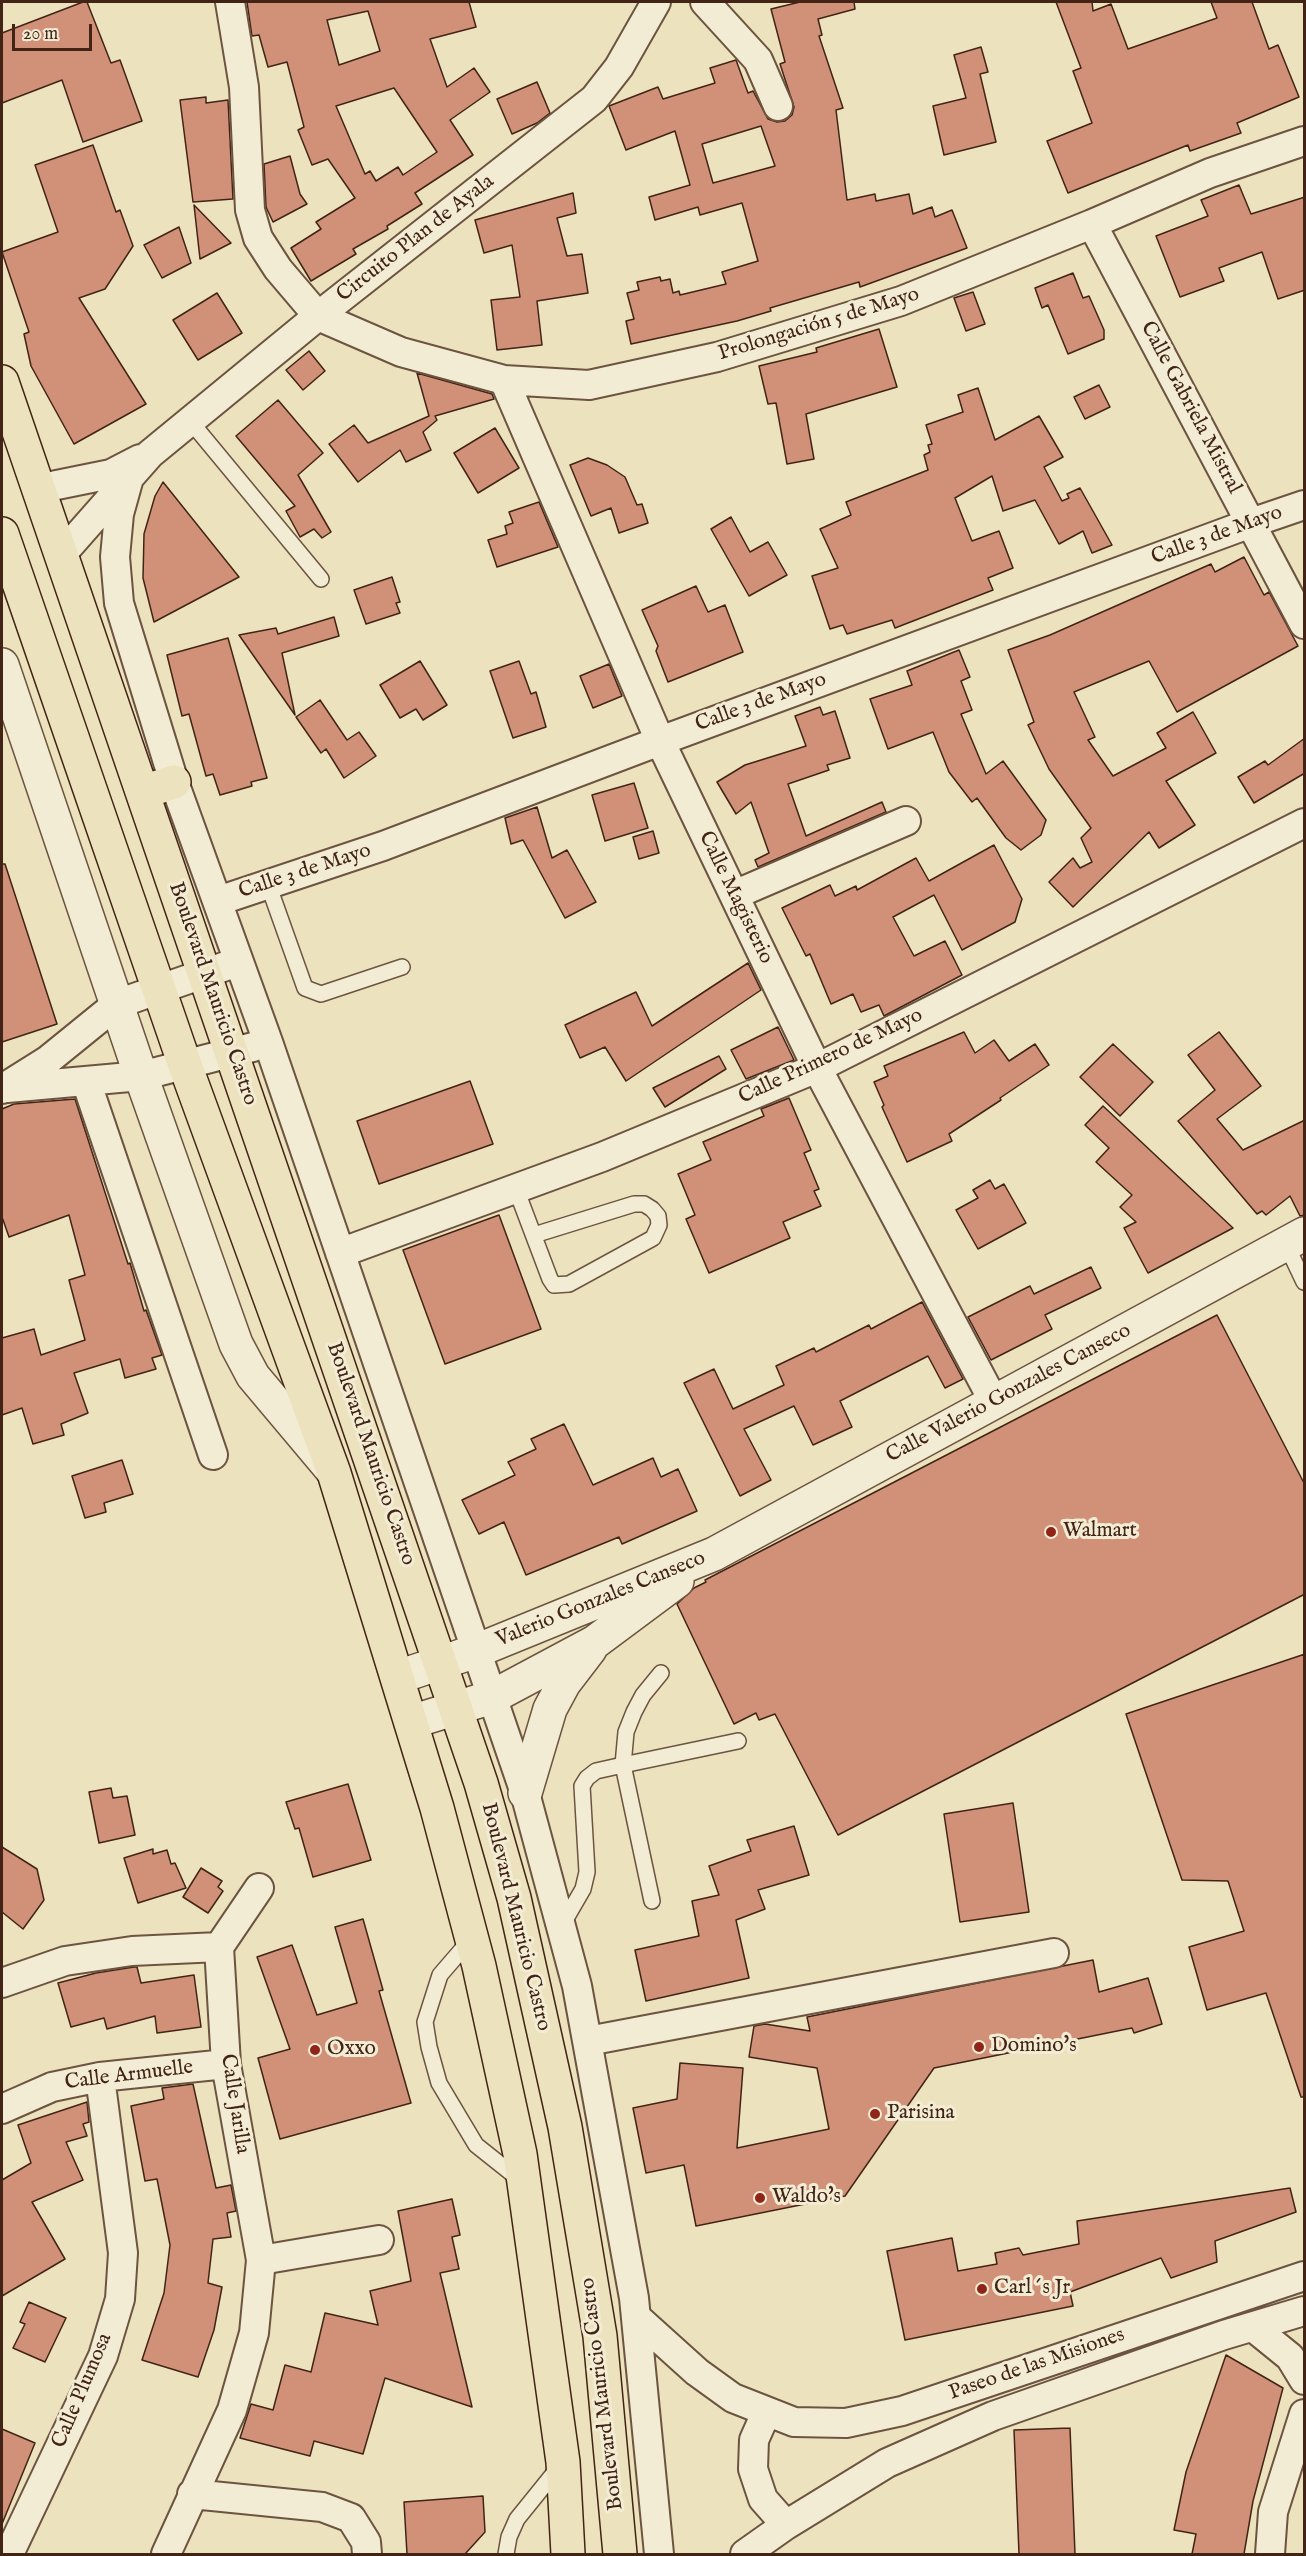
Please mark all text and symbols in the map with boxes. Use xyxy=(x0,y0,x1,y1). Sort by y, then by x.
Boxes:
scale bar xyxy=(15,12,94,50)
text: 20 m xyxy=(23,23,58,46)
street label: Circuito Plan de Ayala xyxy=(332,170,500,308)
street label: Prolongación 5 de Mayo xyxy=(716,282,922,368)
street label: Calle Gabriela Mistral xyxy=(1134,318,1246,498)
street label: Calle 3 de Mayo xyxy=(1148,501,1286,571)
street label: Calle 3 de Mayo xyxy=(692,668,830,738)
street label: Calle Magisterio xyxy=(692,828,778,968)
street label: Calle 3 de Mayo xyxy=(236,839,374,905)
street label: Boulevard Mauricio Castro xyxy=(162,879,262,1109)
street label: Calle Primero de Mayo xyxy=(735,1003,927,1111)
street label: Calle Valerio Gonzales Canseco xyxy=(882,1319,1136,1469)
street label: Boulevard Mauricio Castro xyxy=(320,1339,420,1569)
place label: Walmart xyxy=(1063,1519,1137,1545)
marker: Walmart xyxy=(1044,1525,1058,1539)
street label: Valerio Gonzales Canseco xyxy=(493,1546,709,1654)
street label: Boulevard Mauricio Castro xyxy=(474,1800,556,2034)
place label: Domino's xyxy=(991,2034,1077,2060)
place label: Oxxo xyxy=(327,2037,376,2063)
marker: Domino's xyxy=(972,2040,986,2054)
marker: Oxxo xyxy=(308,2043,322,2057)
street label: Calle Jarilla xyxy=(214,2052,254,2156)
street label: Calle Armuelle xyxy=(63,2056,195,2096)
place label: Parisina xyxy=(887,2101,955,2127)
marker: Parisina xyxy=(868,2107,882,2121)
place label: Waldo's xyxy=(772,2185,841,2211)
marker: Waldo's xyxy=(753,2191,767,2205)
street label: Boulevard Mauricio Castro xyxy=(576,2276,630,2512)
place label: Carl´s Jr xyxy=(994,2276,1070,2302)
marker: Carl´s Jr xyxy=(975,2282,989,2296)
street label: Paseo de las Misiones xyxy=(946,2323,1128,2407)
street label: Calle Plumosa xyxy=(48,2330,118,2452)

